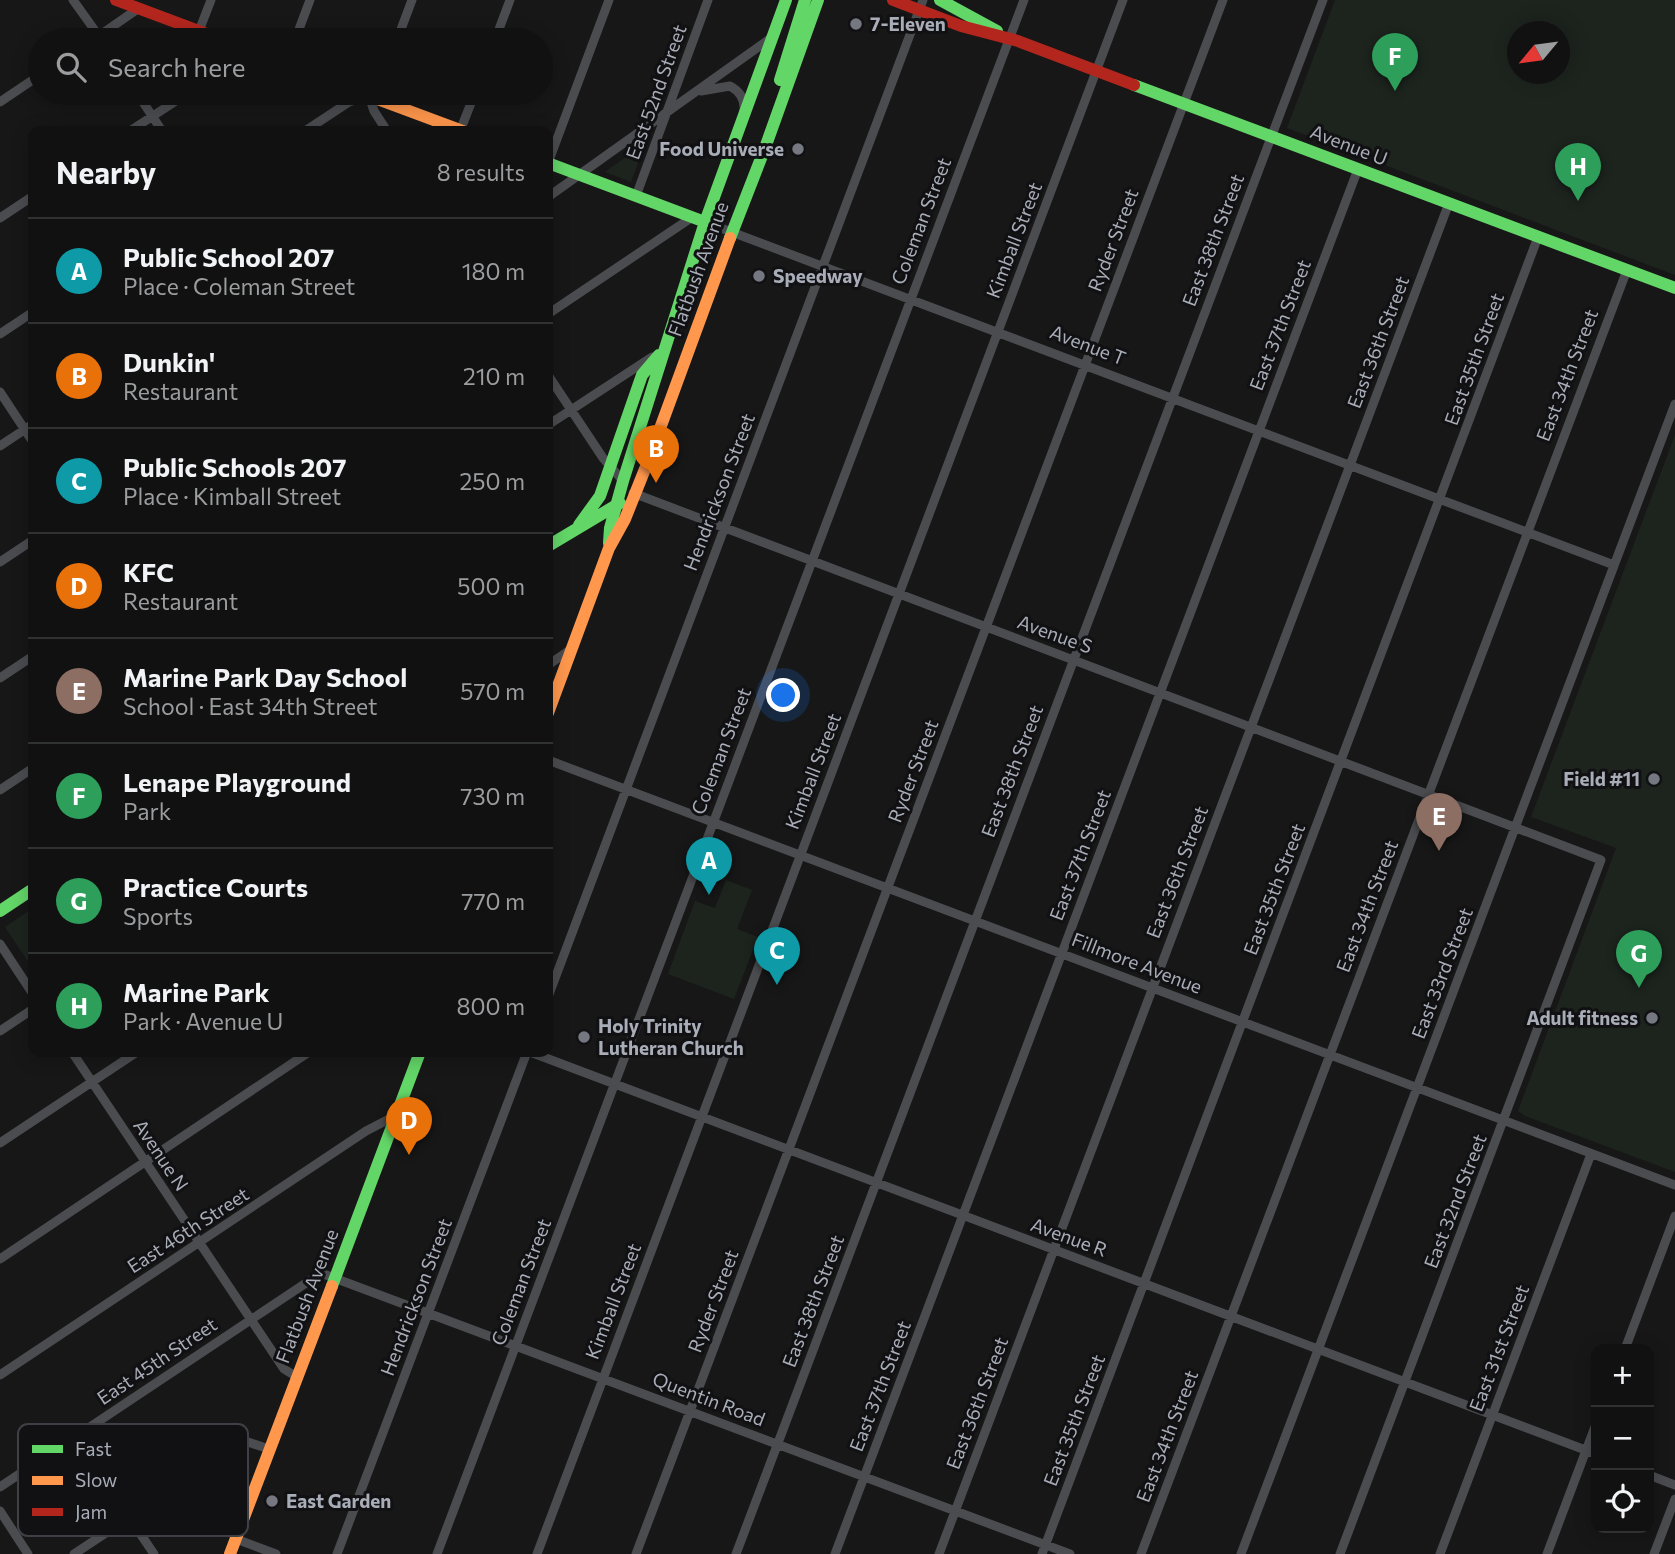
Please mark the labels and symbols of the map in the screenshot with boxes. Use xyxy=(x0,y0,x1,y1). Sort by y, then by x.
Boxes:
place label: 7-Eleven xyxy=(870,12,946,35)
marker: 7-Eleven xyxy=(848,16,864,32)
street label: East 52nd Street xyxy=(620,21,691,162)
north arrow xyxy=(1507,21,1570,84)
pin: F xyxy=(1372,33,1418,91)
street label: Avenue U xyxy=(1307,119,1391,170)
place label: Food Universe xyxy=(659,137,784,160)
marker: Food Universe xyxy=(790,141,806,157)
pin: H xyxy=(1555,143,1601,201)
street label: Coleman Street xyxy=(886,154,955,287)
street label: East 38th Street xyxy=(1177,170,1248,309)
street label: Kimball Street xyxy=(981,178,1046,301)
street label: Ryder Street xyxy=(1082,185,1143,294)
street label: Flatbush Avenue xyxy=(662,198,733,339)
street label: East 37th Street xyxy=(1244,256,1315,393)
place label: Speedway xyxy=(773,264,863,287)
marker: Speedway xyxy=(751,268,767,284)
street label: East 36th Street xyxy=(1342,272,1413,411)
street label: East 35th Street xyxy=(1439,289,1508,428)
street label: East 34th Street xyxy=(1531,305,1602,444)
street label: Avenue T xyxy=(1047,320,1129,369)
street label: Hendrickson Street xyxy=(678,410,759,574)
pin: B xyxy=(633,425,679,483)
street label: Avenue S xyxy=(1015,609,1096,658)
your location xyxy=(766,678,800,712)
street label: Coleman Street xyxy=(686,684,755,817)
street label: East 38th Street xyxy=(976,701,1047,840)
street label: Kimball Street xyxy=(780,709,845,832)
street label: Ryder Street xyxy=(882,716,943,825)
place label: Field #11 xyxy=(1563,767,1640,790)
marker: Field #11 xyxy=(1646,771,1662,787)
street label: East 37th Street xyxy=(1044,786,1115,923)
pin: E xyxy=(1416,793,1462,851)
street label: East 36th Street xyxy=(1141,802,1212,941)
street label: East 35th Street xyxy=(1238,820,1309,958)
street label: East 34th Street xyxy=(1331,836,1402,975)
pin: A xyxy=(686,837,732,895)
street label: East 33rd Street xyxy=(1406,904,1477,1042)
pin: C xyxy=(754,927,800,985)
street label: Fillmore Avenue xyxy=(1069,927,1206,998)
pin: G xyxy=(1616,930,1662,988)
place label: Adult fitness xyxy=(1526,1006,1638,1029)
marker: Adult fitness xyxy=(1644,1010,1660,1026)
place label: Holy Trinity Lutheran Church xyxy=(598,1014,744,1059)
marker: Holy Trinity Lutheran Church xyxy=(576,1029,592,1045)
pin: D xyxy=(386,1097,432,1155)
street label: Avenue N xyxy=(129,1115,194,1195)
street label: East 32nd Street xyxy=(1418,1130,1491,1271)
street label: East 46th Street xyxy=(123,1182,253,1277)
street label: Avenue R xyxy=(1028,1212,1111,1261)
street label: Hendrickson Street xyxy=(375,1215,456,1379)
street label: Coleman Street xyxy=(486,1215,555,1348)
street label: Flatbush Avenue xyxy=(270,1226,343,1366)
street label: East 38th Street xyxy=(777,1231,848,1370)
street label: Kimball Street xyxy=(580,1239,645,1362)
street label: Ryder Street xyxy=(682,1246,743,1355)
street label: East 31st Street xyxy=(1464,1281,1533,1414)
street label: East 45th Street xyxy=(92,1312,221,1409)
street label: East 37th Street xyxy=(844,1317,915,1454)
street label: East 36th Street xyxy=(941,1333,1012,1472)
street label: East 35th Street xyxy=(1038,1351,1109,1489)
street label: East 34th Street xyxy=(1131,1366,1202,1505)
street label: Quentin Road xyxy=(650,1367,769,1431)
legend xyxy=(18,1424,248,1536)
text: Fast xyxy=(75,1437,112,1460)
text: Slow xyxy=(75,1468,117,1491)
place label: East Garden xyxy=(286,1489,391,1512)
marker: East Garden xyxy=(264,1493,280,1509)
text: Jam xyxy=(75,1500,107,1523)

